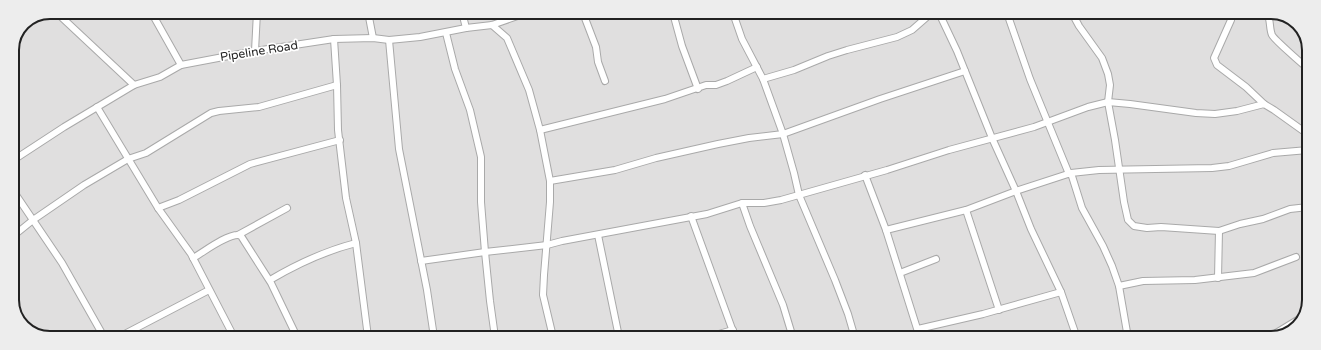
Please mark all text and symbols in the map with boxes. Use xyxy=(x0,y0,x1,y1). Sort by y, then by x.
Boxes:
street label: Pipeline Road xyxy=(219,38,299,64)

